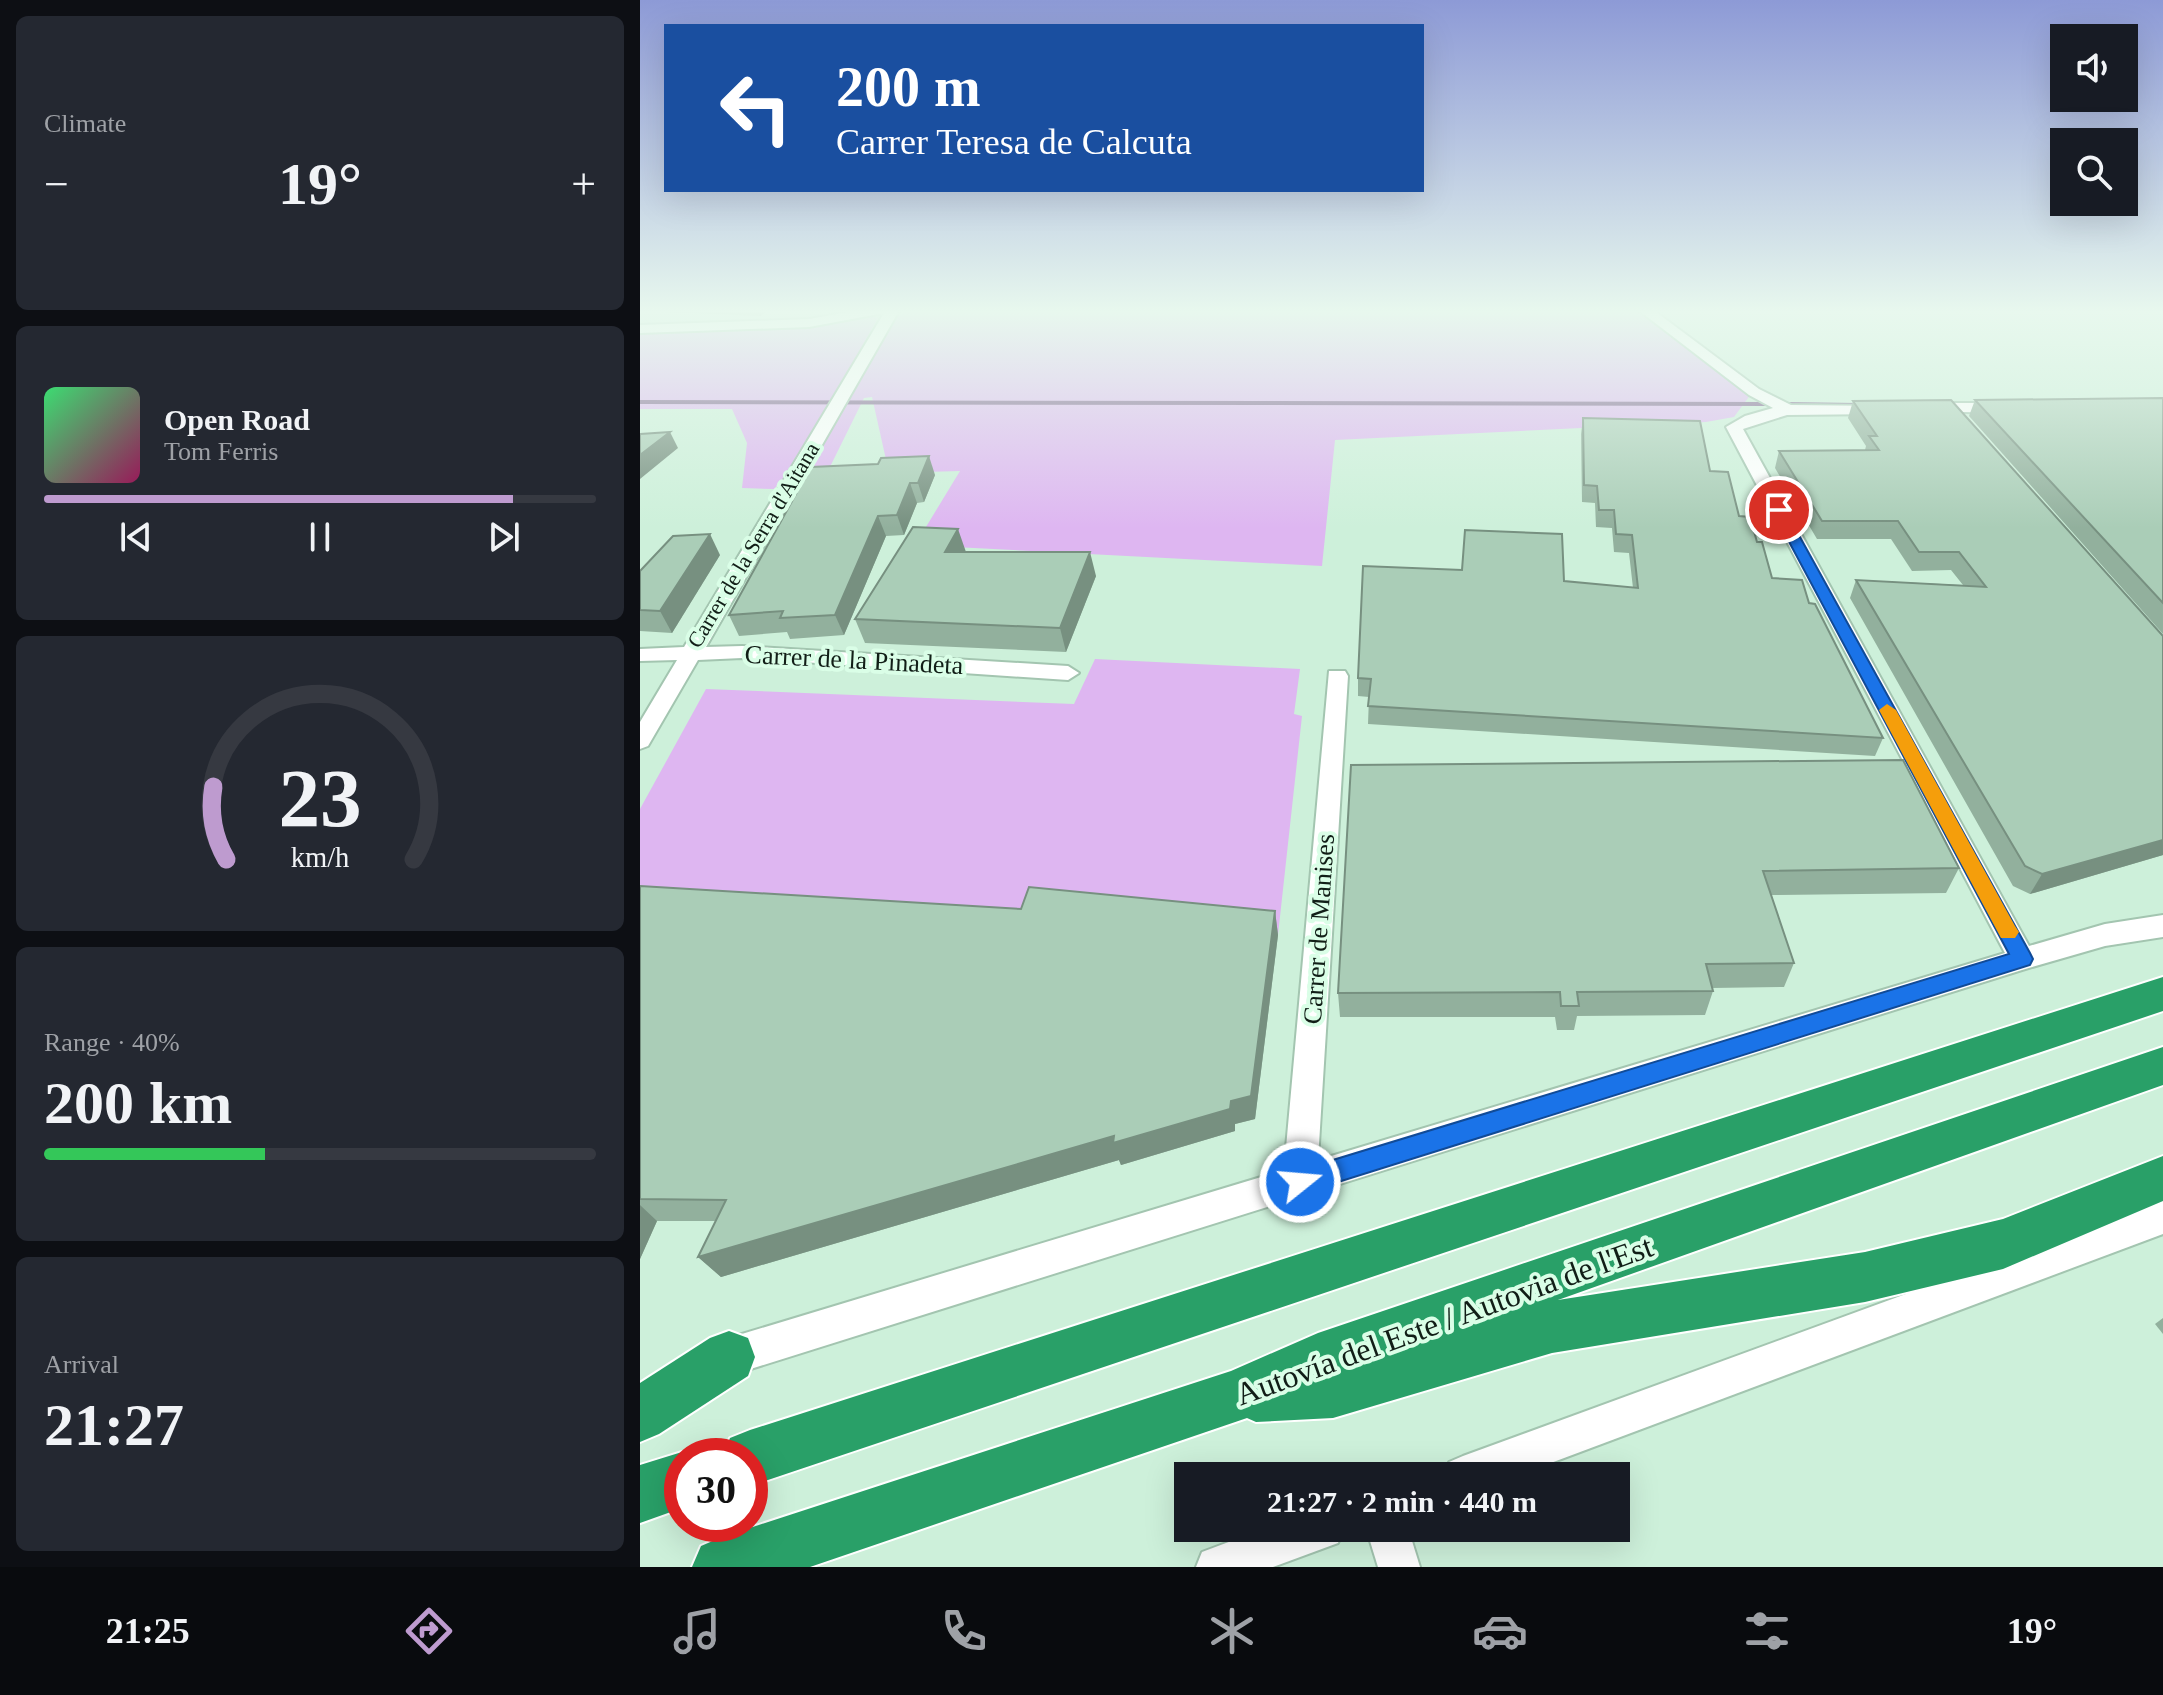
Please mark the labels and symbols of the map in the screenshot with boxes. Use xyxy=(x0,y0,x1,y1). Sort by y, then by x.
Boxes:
street label: Carrer de la Serra d'Aitana xyxy=(682,438,824,652)
pin xyxy=(1745,476,1813,544)
street label: Carrer de la Pinadeta xyxy=(744,640,964,680)
street label: Carrer de Manises xyxy=(1298,833,1340,1025)
position arrow xyxy=(1258,1140,1342,1224)
street label: Autovía del Este / Autovia de l'Est xyxy=(1231,1228,1658,1412)
speed limit sign: 30 xyxy=(664,1438,768,1542)

